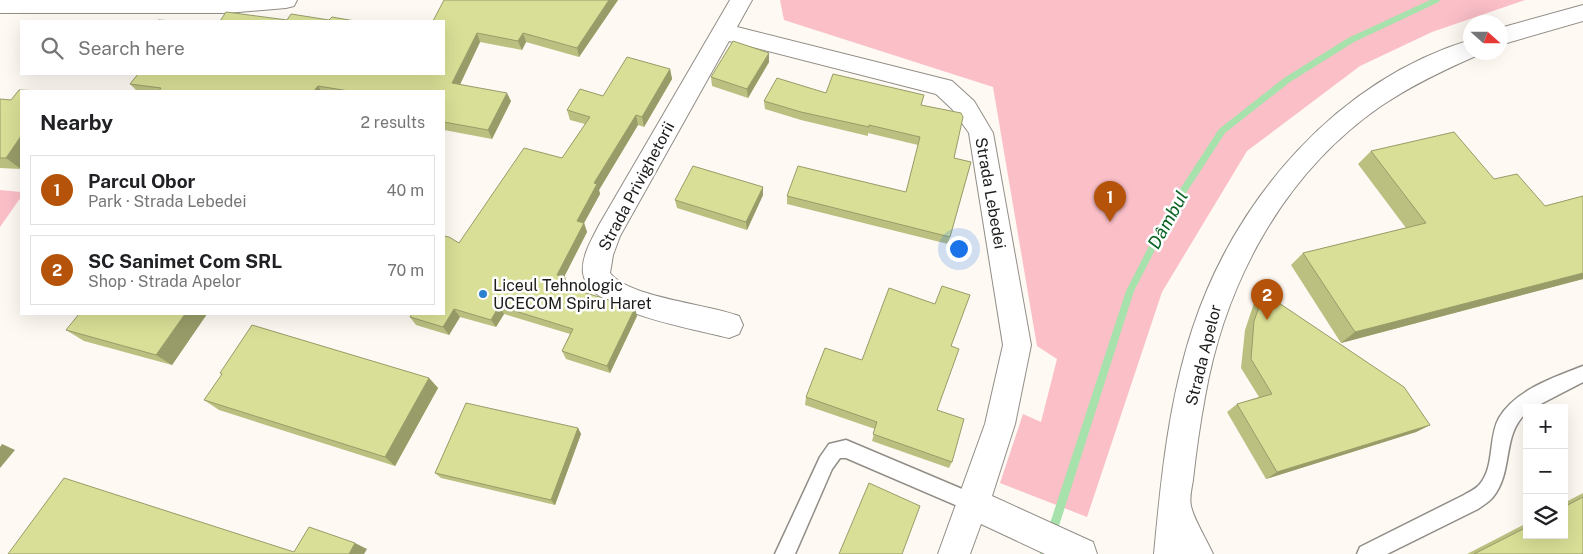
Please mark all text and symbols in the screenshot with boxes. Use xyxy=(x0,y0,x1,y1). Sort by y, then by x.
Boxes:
north arrow xyxy=(1463,15,1508,60)
search box xyxy=(20,20,445,75)
icon: search xyxy=(38,34,66,62)
text: Search here xyxy=(78,37,185,59)
text: Nearby xyxy=(40,110,113,135)
text: 2 results xyxy=(360,113,425,132)
street label: Strada Privighetorii xyxy=(594,118,678,254)
street label: Strada Lebedei xyxy=(971,136,1010,250)
text: Parcul Obor xyxy=(88,170,195,192)
text: 1 xyxy=(54,181,60,200)
text: 40 m xyxy=(386,181,424,200)
pin: 1 xyxy=(1094,181,1126,222)
water label: Dâmbul xyxy=(1143,187,1192,252)
text: Park · Strada Lebedei xyxy=(88,192,246,211)
your location xyxy=(946,236,972,262)
text: SC Sanimet Com SRL xyxy=(88,250,282,272)
text: 2 xyxy=(52,261,62,280)
text: 70 m xyxy=(387,261,424,280)
text: Shop · Strada Apelor xyxy=(88,272,241,291)
place label: Liceul Tehnologic UCECOM Spiru Haret xyxy=(493,276,652,313)
pin: 2 xyxy=(1251,279,1283,320)
marker: Liceul Tehnologic UCECOM Spiru Haret xyxy=(477,288,489,300)
street label: Strada Apelor xyxy=(1182,303,1225,408)
map controls xyxy=(1523,404,1568,539)
button: + xyxy=(1523,404,1568,449)
button: − xyxy=(1523,449,1568,494)
button: layers xyxy=(1523,494,1568,539)

